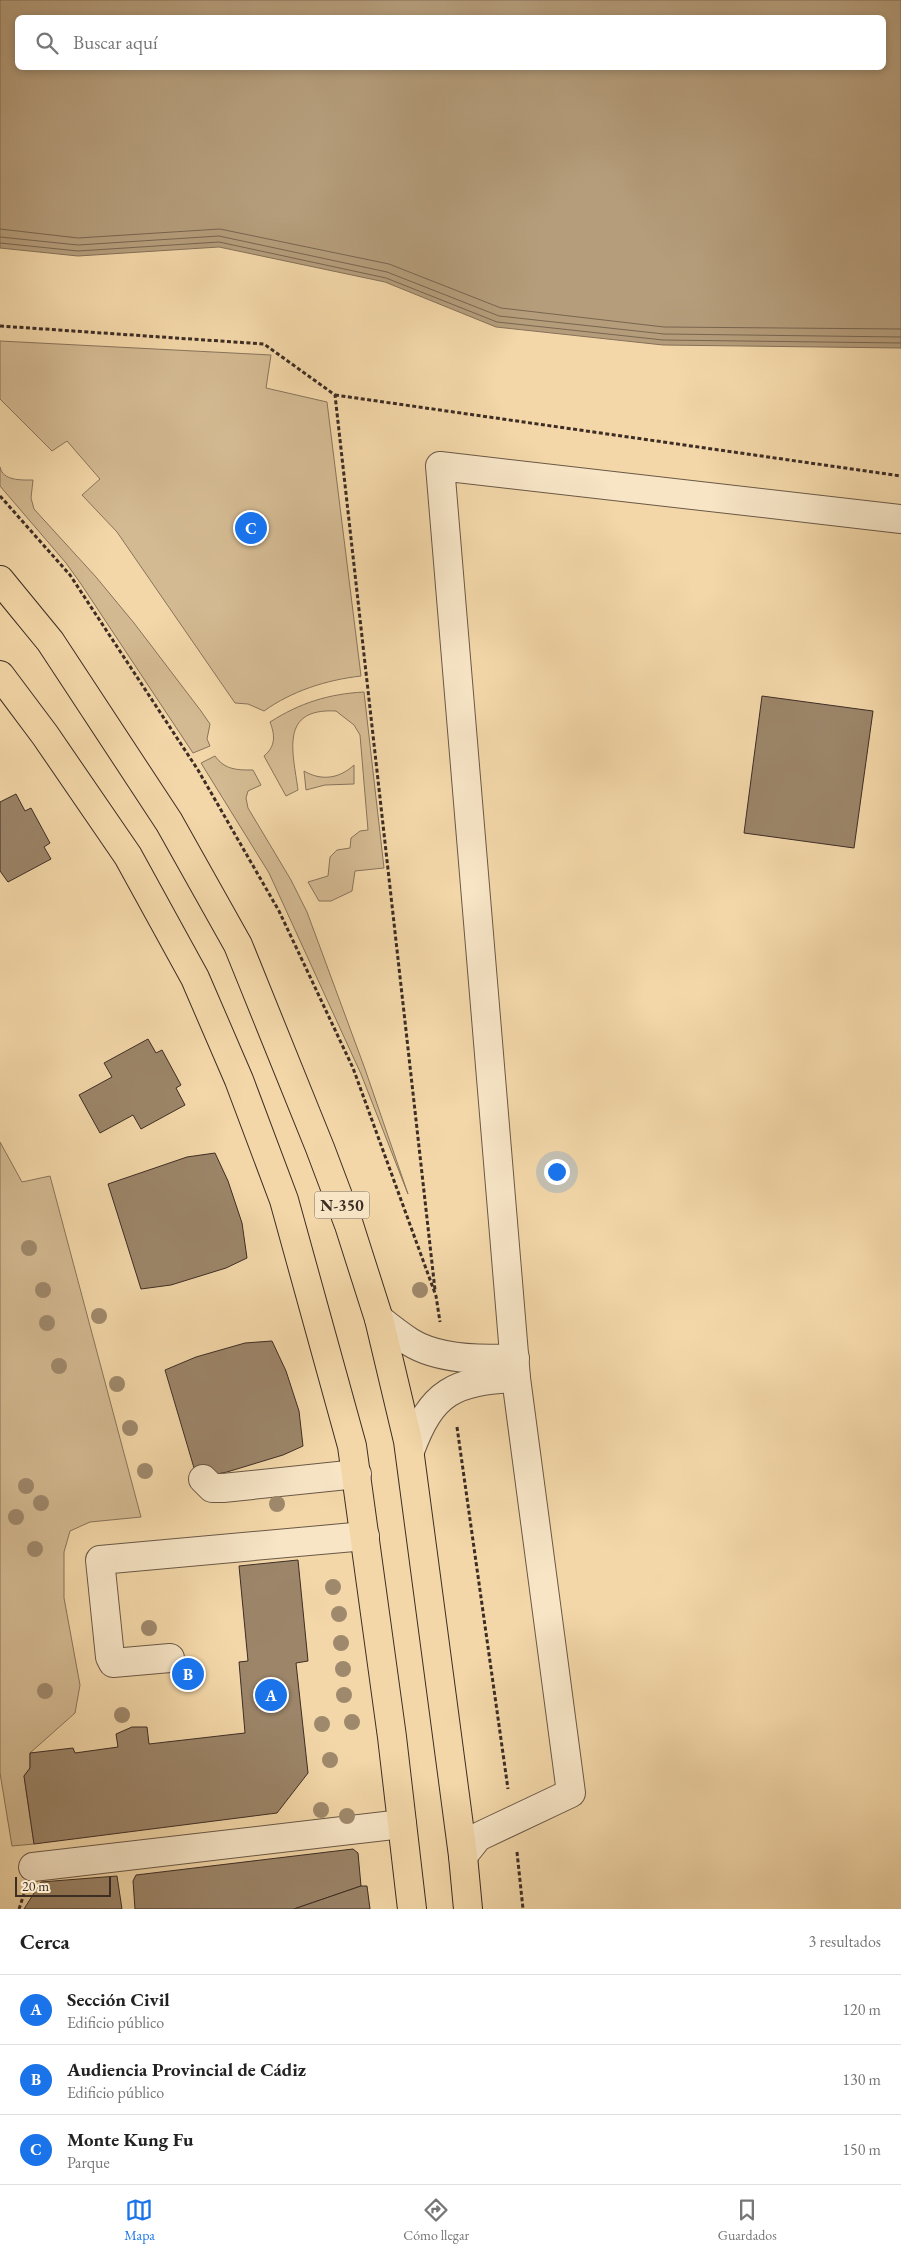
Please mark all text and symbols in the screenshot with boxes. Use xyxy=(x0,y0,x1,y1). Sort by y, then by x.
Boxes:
search box xyxy=(15,15,886,70)
icon: search xyxy=(33,29,61,57)
text: Buscar aquí xyxy=(73,30,158,55)
pin: C xyxy=(235,509,267,547)
your location xyxy=(544,1159,570,1185)
road number: N-350 xyxy=(314,1192,370,1218)
pin: B xyxy=(172,1655,204,1693)
pin: A xyxy=(255,1676,287,1714)
scale bar xyxy=(15,1874,111,1897)
text: 20 m xyxy=(22,1877,49,1895)
text: Cerca xyxy=(20,1928,70,1955)
text: 3 resultados xyxy=(809,1931,881,1952)
text: Sección Civil xyxy=(67,1987,170,2012)
text: A xyxy=(30,1999,42,2020)
text: 120 m xyxy=(842,1999,881,2020)
text: Edificio público xyxy=(67,2012,164,2033)
text: Audiencia Provincial de Cádiz xyxy=(67,2057,306,2082)
text: B xyxy=(31,2069,41,2090)
text: 130 m xyxy=(842,2069,881,2090)
text: Edificio público xyxy=(67,2082,164,2103)
text: Monte Kung Fu xyxy=(67,2127,193,2152)
text: C xyxy=(30,2139,42,2160)
text: 150 m xyxy=(842,2139,881,2160)
text: Parque xyxy=(67,2152,110,2173)
tab: Mapa xyxy=(124,2196,155,2244)
tab: Cómo llegar xyxy=(403,2196,469,2244)
tab: Guardados xyxy=(718,2196,777,2244)

